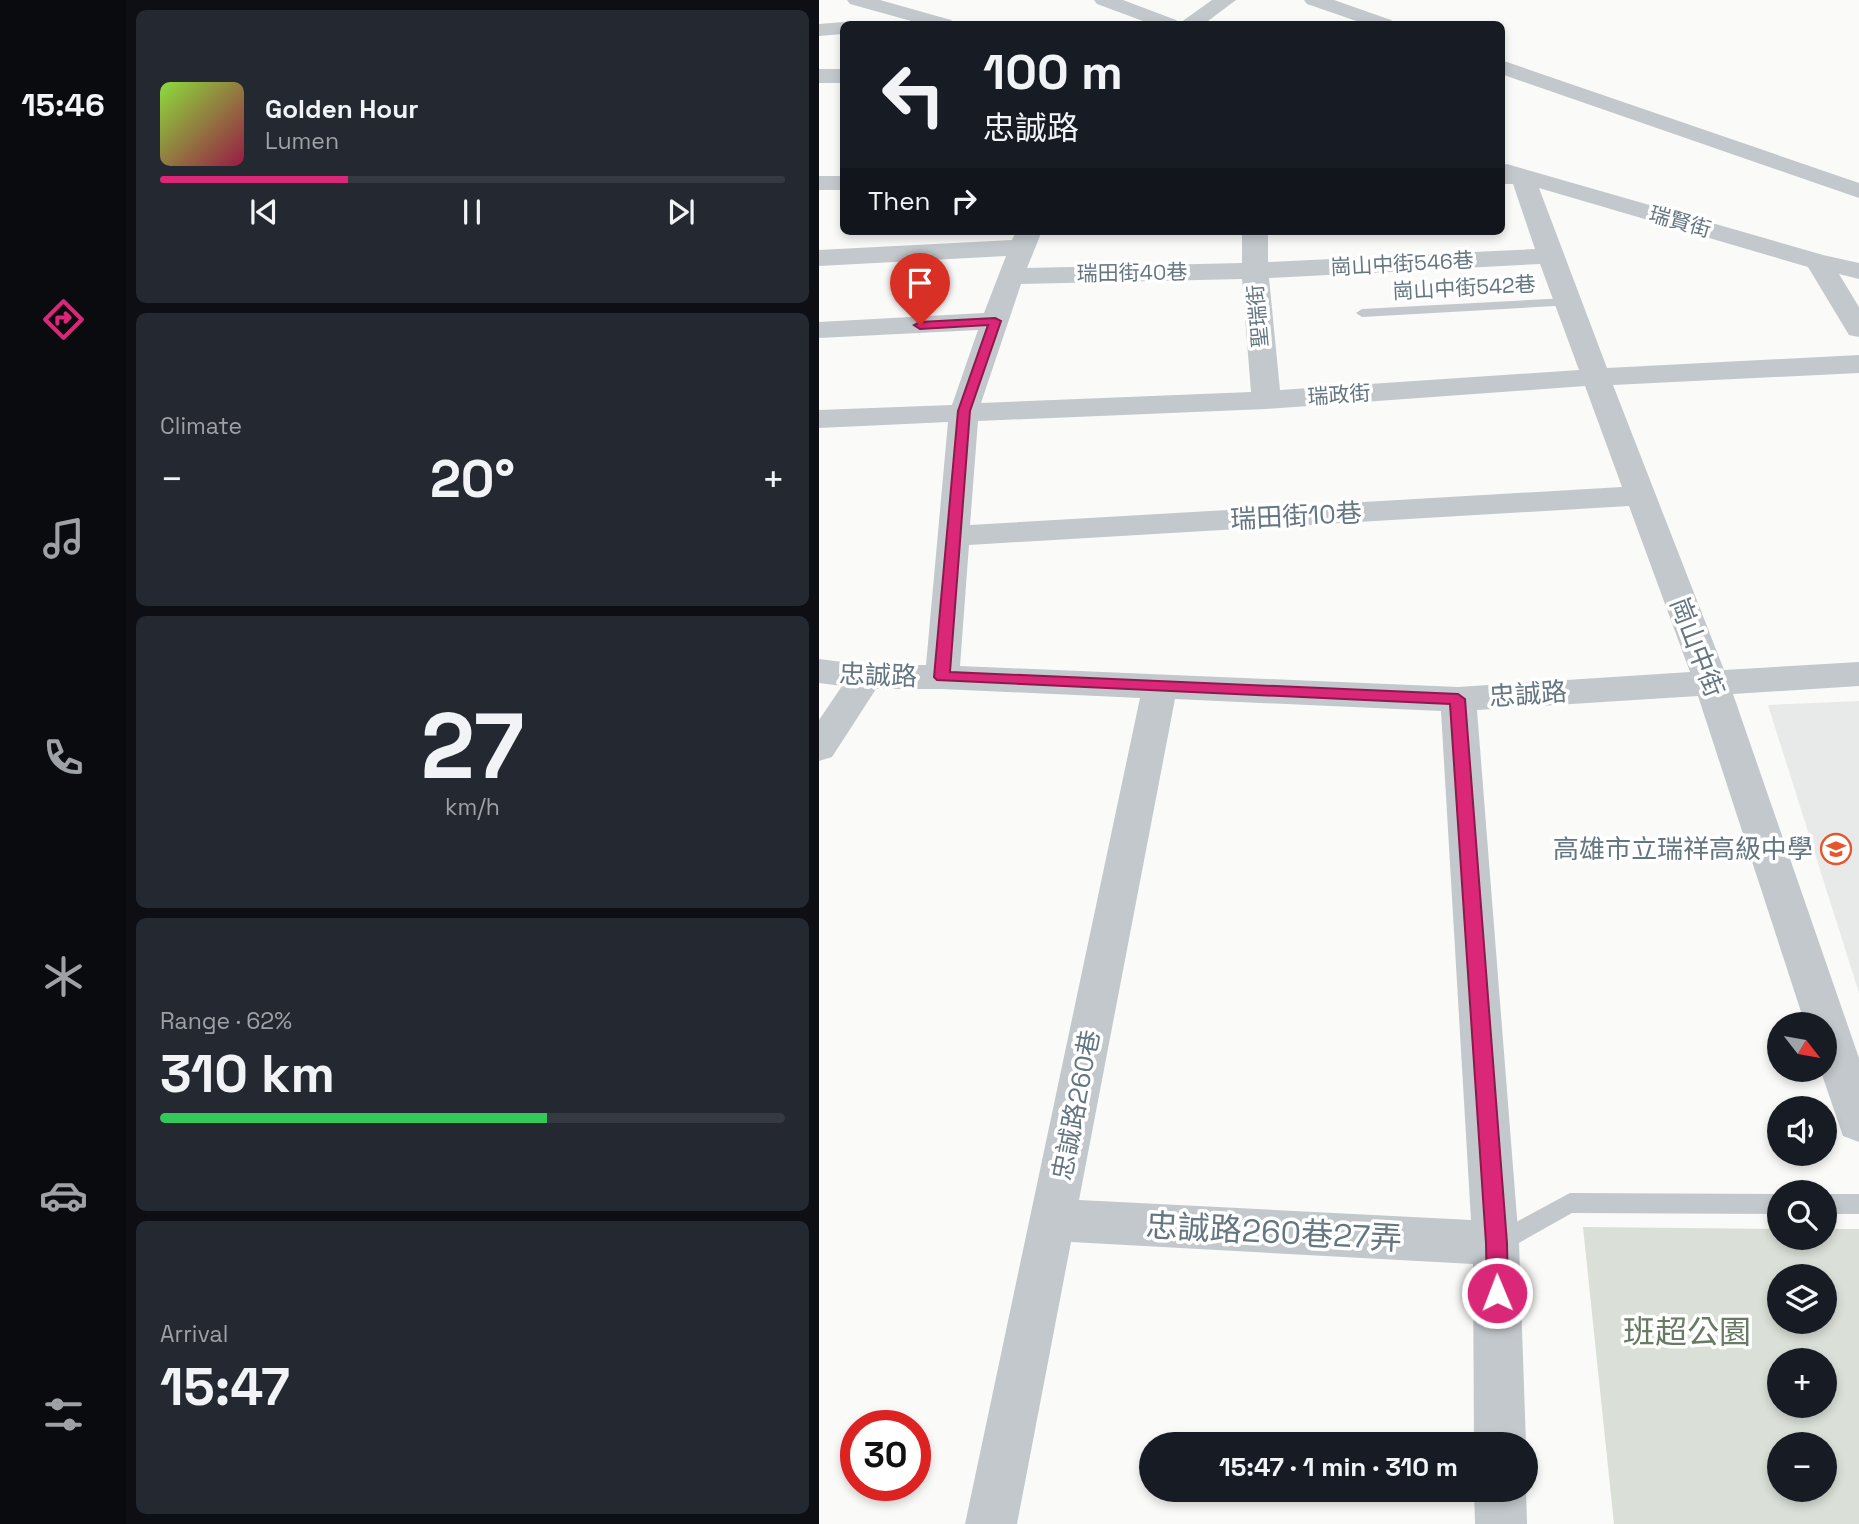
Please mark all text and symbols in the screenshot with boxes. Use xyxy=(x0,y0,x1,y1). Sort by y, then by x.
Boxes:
text: 100 m xyxy=(983,41,1123,103)
icon: left xyxy=(868,49,959,140)
text: 15:46 xyxy=(21,85,105,125)
text: Golden Hour xyxy=(265,92,419,126)
text: 忠誠路 xyxy=(983,108,1079,148)
text: Lumen xyxy=(265,126,339,156)
icon: right xyxy=(945,182,983,220)
text: Then xyxy=(868,184,931,218)
icon: previous xyxy=(245,193,283,231)
icon: pause xyxy=(453,193,491,231)
icon: next xyxy=(662,193,700,231)
street label: 瑞賢街 xyxy=(1646,200,1714,243)
street label: 崗山中街546巷 xyxy=(1330,246,1474,281)
pin xyxy=(890,253,950,325)
street label: 瑞田街40巷 xyxy=(1076,258,1188,287)
icon: arrive xyxy=(901,264,939,302)
street label: 崗山中街542巷 xyxy=(1392,270,1536,305)
street label: 聖瑞街 xyxy=(1241,283,1274,349)
icon: directions xyxy=(39,295,88,344)
street label: 瑞政街 xyxy=(1307,379,1371,410)
text: Climate xyxy=(160,411,242,441)
text: 20° xyxy=(430,446,515,512)
text: − xyxy=(160,455,184,503)
text: + xyxy=(761,455,785,503)
street label: 瑞田街10巷 xyxy=(1229,496,1363,536)
icon: music xyxy=(39,514,88,563)
street label: 崗山中街 xyxy=(1662,592,1732,702)
street label: 忠誠路 xyxy=(838,657,918,693)
street label: 忠誠路 xyxy=(1488,674,1568,714)
text: 27 xyxy=(421,688,524,805)
icon: phone xyxy=(39,733,88,782)
text: km/h xyxy=(445,792,500,822)
place label: 高雄市立瑞祥高級中學 xyxy=(1553,832,1813,866)
school or university icon: 高雄市立瑞祥高級中學 xyxy=(1819,832,1853,866)
icon: climate xyxy=(39,952,88,1001)
text: Range · 62% xyxy=(160,1006,292,1036)
north arrow xyxy=(1767,1012,1837,1082)
map controls xyxy=(1767,1012,1837,1502)
street label: 忠誠路260巷 xyxy=(1045,1027,1107,1183)
text: 310 km xyxy=(160,1041,335,1107)
button: sound xyxy=(1767,1096,1837,1166)
icon: car xyxy=(39,1171,88,1220)
button: search xyxy=(1767,1180,1837,1250)
street label: 忠誠路260巷27弄 xyxy=(1145,1205,1403,1259)
position arrow xyxy=(1460,1256,1534,1330)
button: layers xyxy=(1767,1264,1837,1334)
park label: 班超公園 xyxy=(1623,1312,1751,1352)
text: Arrival xyxy=(160,1319,228,1349)
button: + xyxy=(1767,1348,1837,1418)
text: 15:47 xyxy=(160,1354,290,1420)
icon: filters xyxy=(39,1390,88,1439)
speed limit sign: 30 xyxy=(840,1410,931,1501)
button: − xyxy=(1767,1432,1837,1502)
text: 15:47 · 1 min · 310 m xyxy=(1219,1450,1458,1484)

